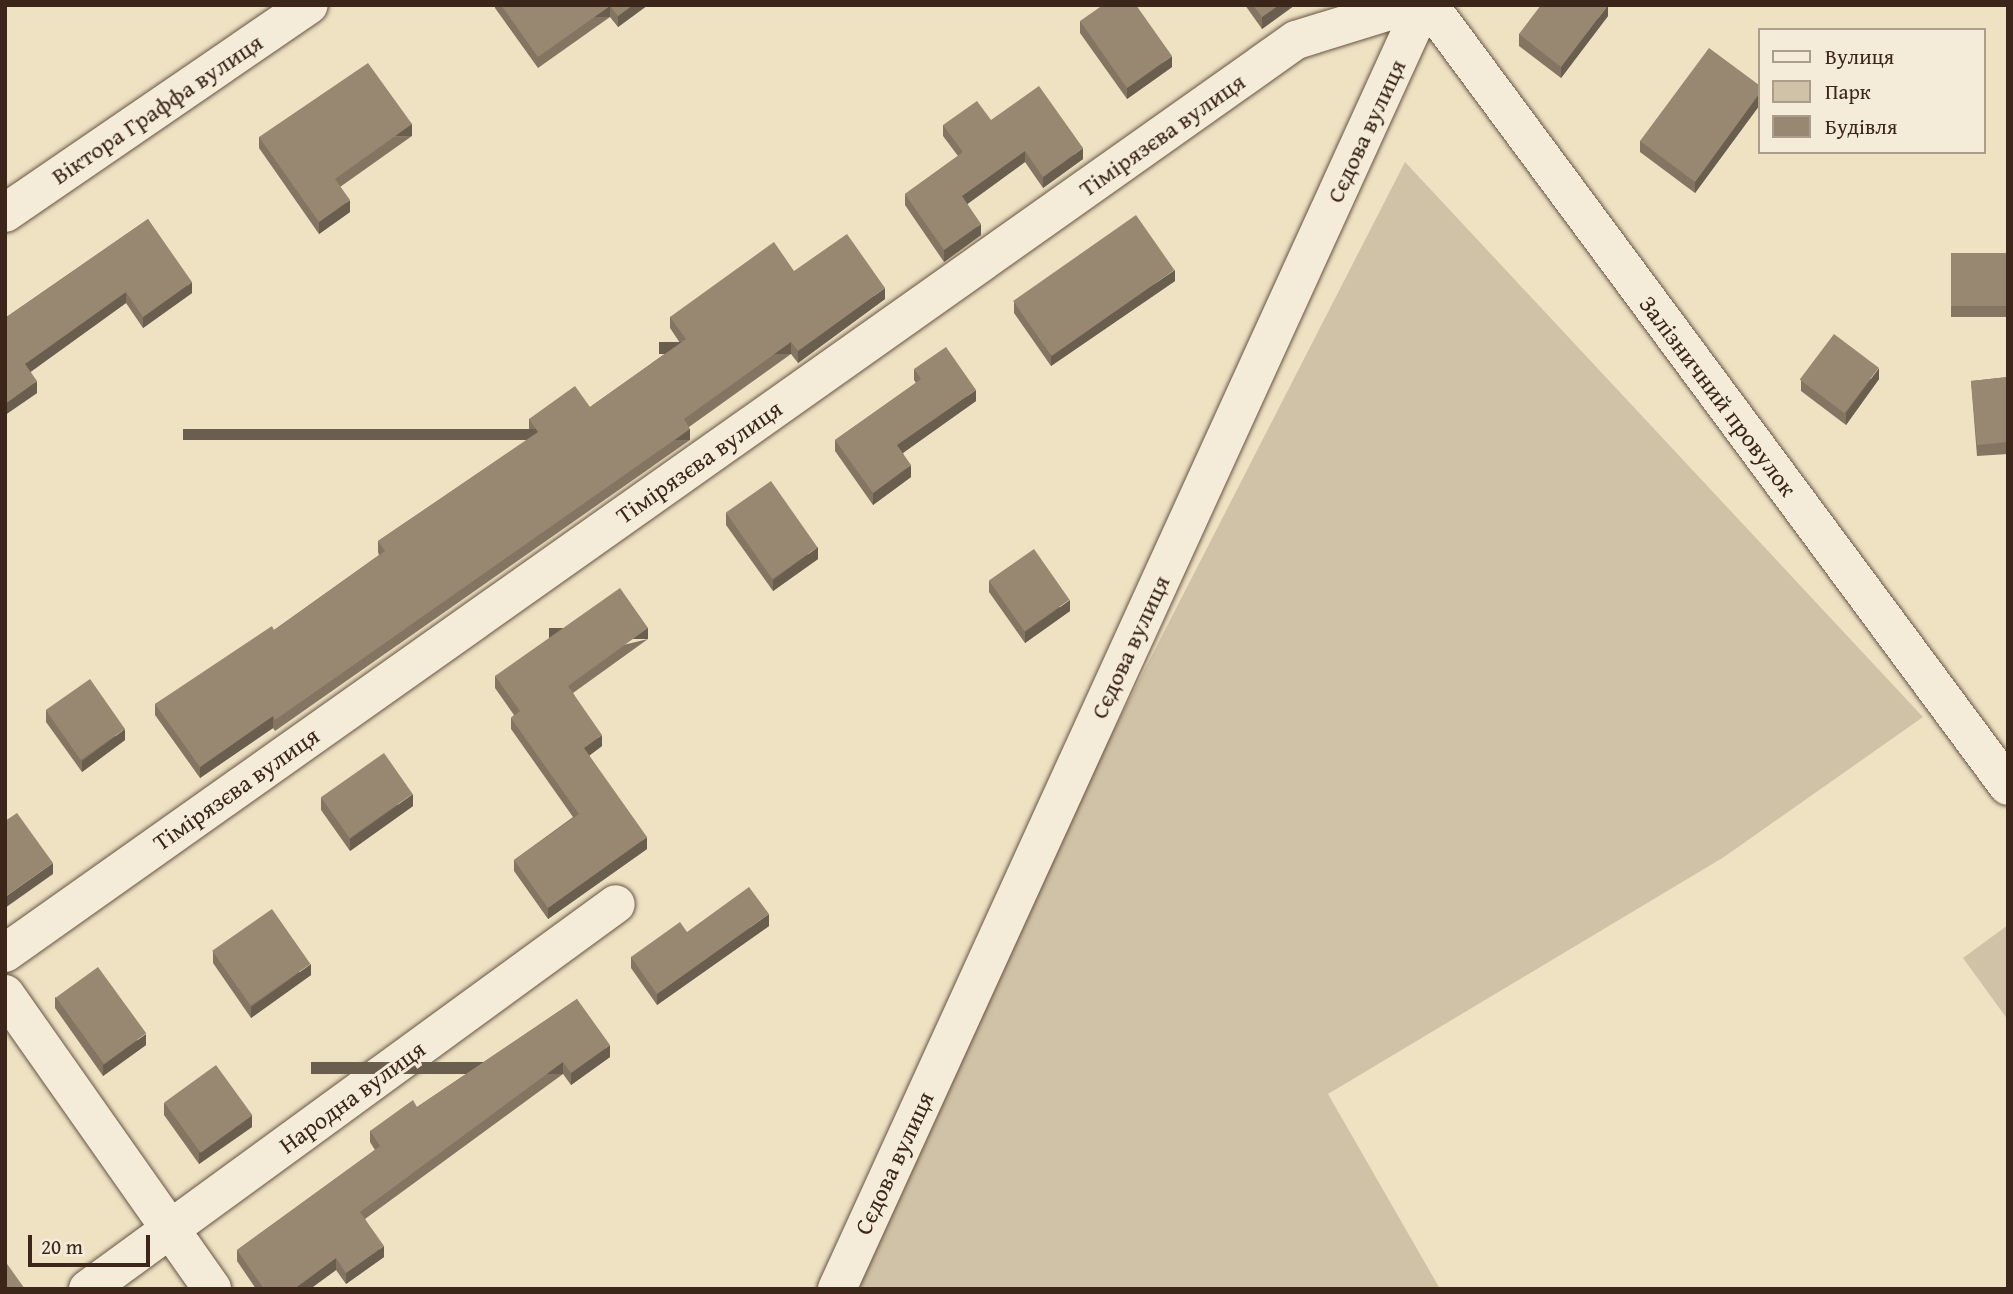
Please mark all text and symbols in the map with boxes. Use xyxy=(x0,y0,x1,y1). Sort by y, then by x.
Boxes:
street label: Віктора Граффа вулиця xyxy=(46,28,268,190)
legend xyxy=(1758,28,1985,154)
text: Вулиця xyxy=(1825,41,1894,72)
street label: Сєдова вулиця xyxy=(1320,55,1412,207)
street label: Тімірязєва вулиця xyxy=(1074,67,1250,203)
text: Парк xyxy=(1825,76,1871,107)
text: Будівля xyxy=(1825,111,1897,142)
street label: Залізничний провулок xyxy=(1633,290,1803,502)
street label: Тімірязєва вулиця xyxy=(611,394,787,530)
street label: Сєдова вулиця xyxy=(1084,571,1176,723)
street label: Тімірязєва вулиця xyxy=(148,721,324,857)
street label: Народна вулиця xyxy=(273,1034,431,1160)
street label: Сєдова вулиця xyxy=(848,1087,940,1239)
scale bar xyxy=(32,1220,154,1264)
text: 20 m xyxy=(41,1231,83,1262)

